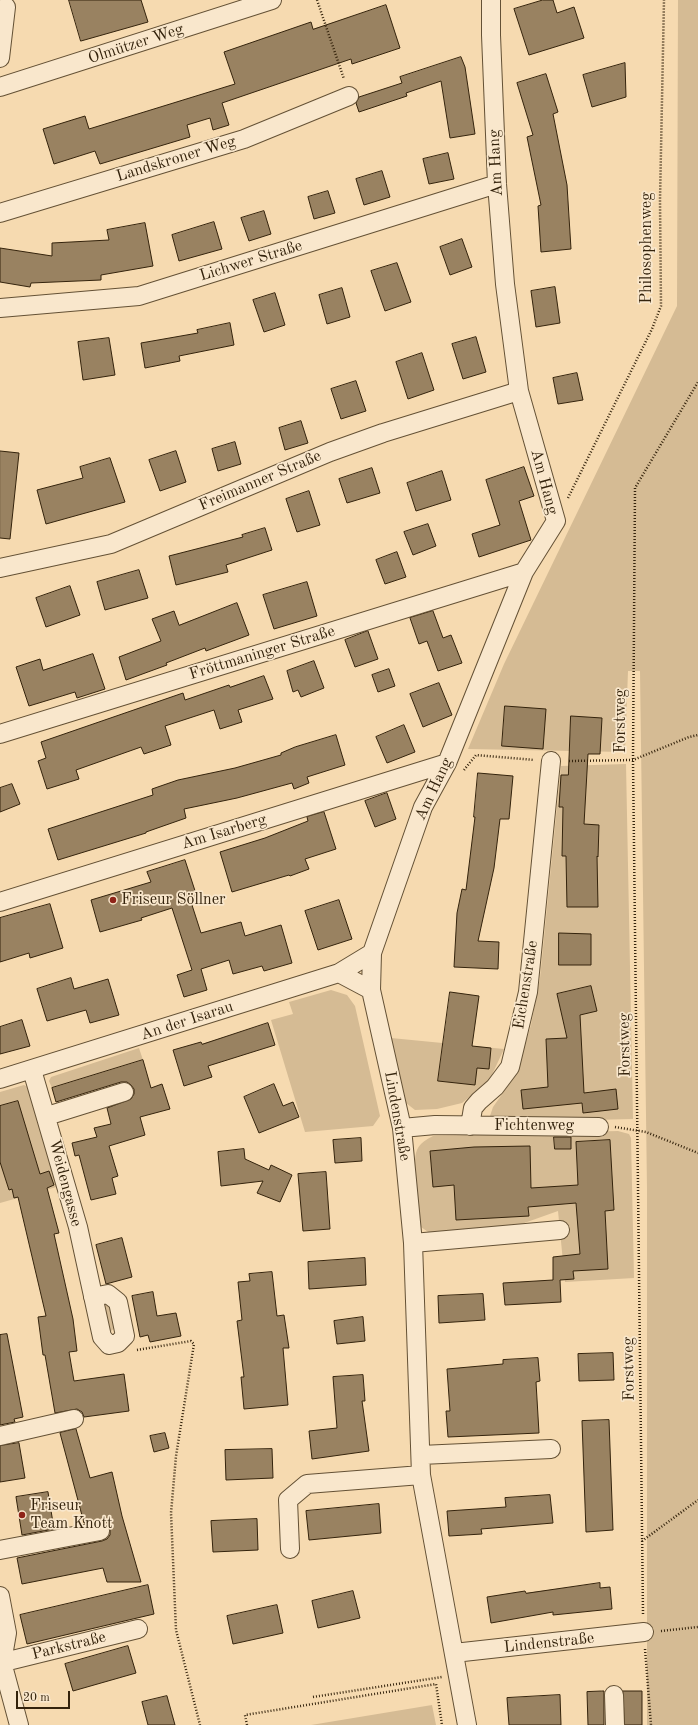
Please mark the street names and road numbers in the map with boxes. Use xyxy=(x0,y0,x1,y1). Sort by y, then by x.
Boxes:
street label: Olmützer Weg xyxy=(86,20,186,68)
street label: Am Hang xyxy=(485,129,507,197)
street label: Landskroner Weg xyxy=(114,132,238,186)
street label: Philosophenweg xyxy=(637,192,657,304)
street label: Lichwer Straße xyxy=(197,236,305,286)
street label: Freimanner Straße xyxy=(196,447,324,515)
street label: Am Hang xyxy=(526,447,562,517)
street label: Fröttmaninger Straße xyxy=(187,622,337,684)
street label: Forstweg xyxy=(611,689,631,753)
street label: Am Hang xyxy=(411,754,457,824)
street label: Am Isarberg xyxy=(179,810,269,854)
street label: Eichenstraße xyxy=(509,939,543,1031)
street label: An der Isarau xyxy=(138,997,236,1045)
street label: Forstweg xyxy=(615,1013,635,1077)
street label: Lindenstraße xyxy=(380,1070,414,1162)
street label: Fichtenweg xyxy=(494,1116,574,1136)
street label: Weidengasse xyxy=(44,1137,86,1229)
street label: Forstweg xyxy=(619,1337,639,1401)
street label: Parkstraße xyxy=(30,1628,108,1664)
street label: Lindenstraße xyxy=(503,1629,595,1657)

